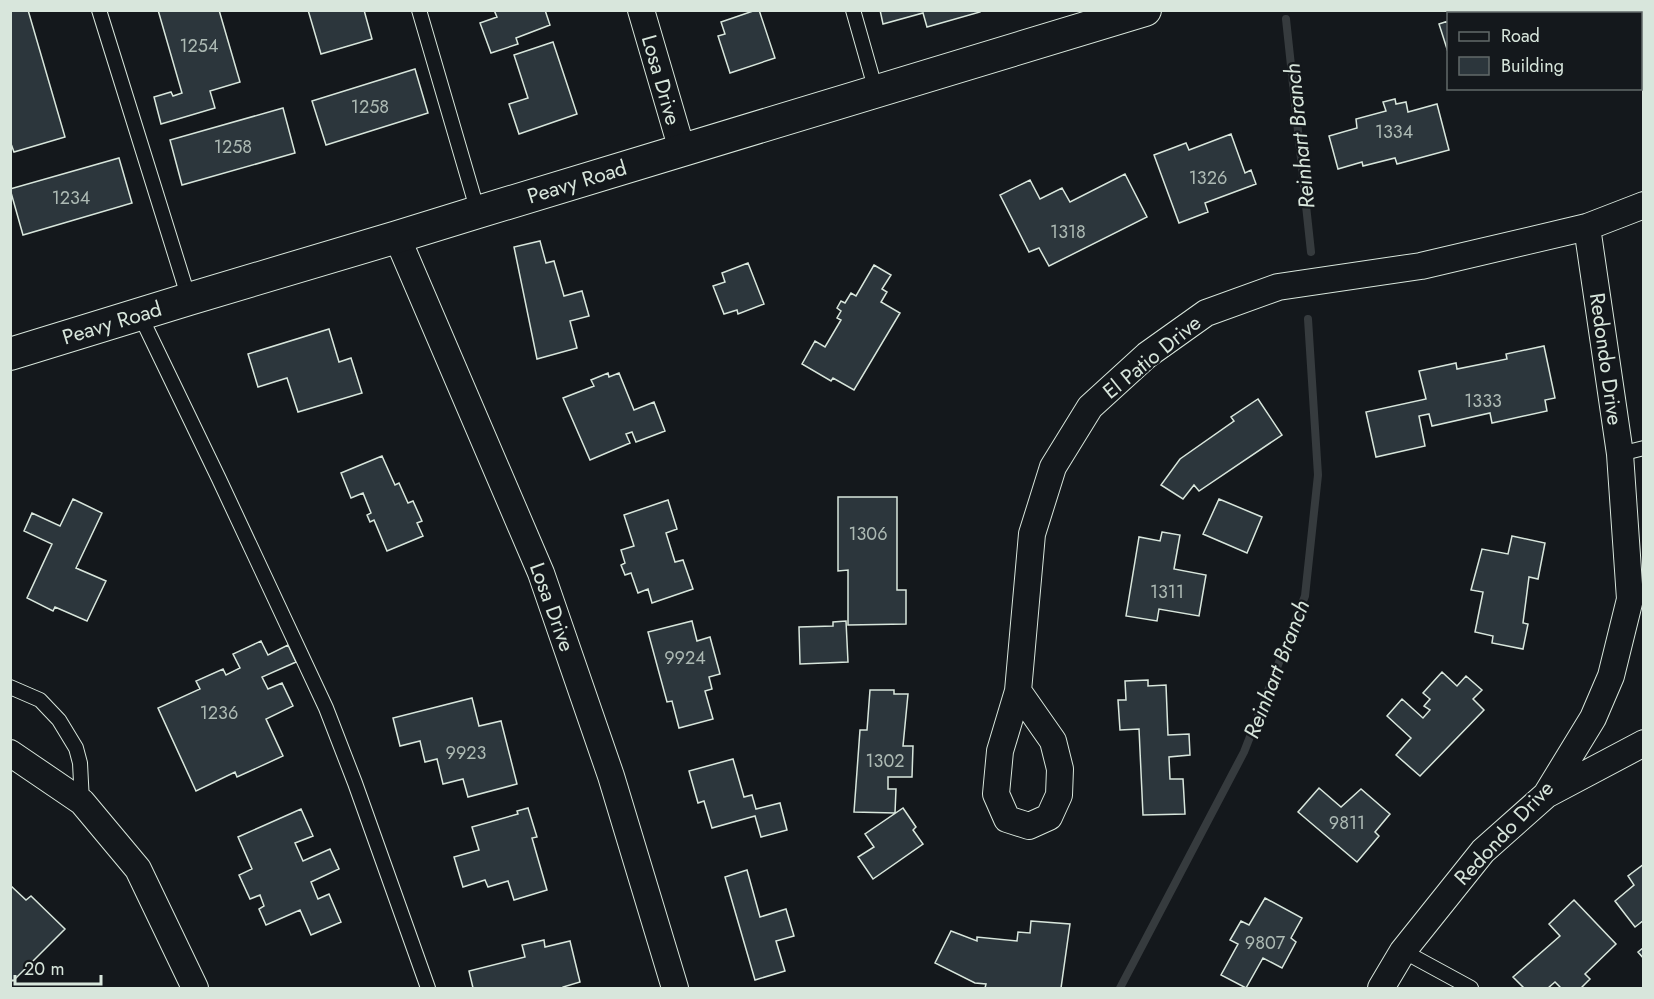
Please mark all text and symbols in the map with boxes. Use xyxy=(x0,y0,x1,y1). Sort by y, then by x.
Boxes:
legend xyxy=(1447,12,1642,90)
text: Road xyxy=(1501,23,1540,49)
street label: Losa Drive xyxy=(634,31,688,129)
house number: 1254 xyxy=(180,33,219,59)
text: Building xyxy=(1501,53,1564,79)
water label: Reinhart Branch xyxy=(1275,62,1323,210)
house number: 1258 xyxy=(351,94,389,120)
house number: 1334 xyxy=(1375,119,1413,145)
house number: 1258 xyxy=(214,134,252,160)
street label: Peavy Road xyxy=(524,153,630,211)
house number: 1326 xyxy=(1189,165,1227,191)
house number: 1234 xyxy=(52,185,90,211)
house number: 1318 xyxy=(1050,219,1086,245)
street label: Redondo Drive xyxy=(1582,291,1630,427)
street label: Peavy Road xyxy=(59,294,165,352)
street label: El Patio Drive xyxy=(1096,308,1208,406)
house number: 1333 xyxy=(1464,388,1502,414)
house number: 1306 xyxy=(848,521,888,547)
street label: Losa Drive xyxy=(522,558,582,656)
house number: 1311 xyxy=(1150,579,1184,605)
water label: Reinhart Branch xyxy=(1235,595,1317,743)
house number: 9924 xyxy=(664,645,706,671)
house number: 1236 xyxy=(200,700,238,726)
house number: 9923 xyxy=(446,740,487,766)
house number: 1302 xyxy=(866,748,904,774)
street label: Redondo Drive xyxy=(1448,774,1561,892)
house number: 9811 xyxy=(1329,810,1365,836)
house number: 9807 xyxy=(1245,930,1286,956)
scale bar xyxy=(15,948,100,986)
text: 20 m xyxy=(24,956,64,982)

